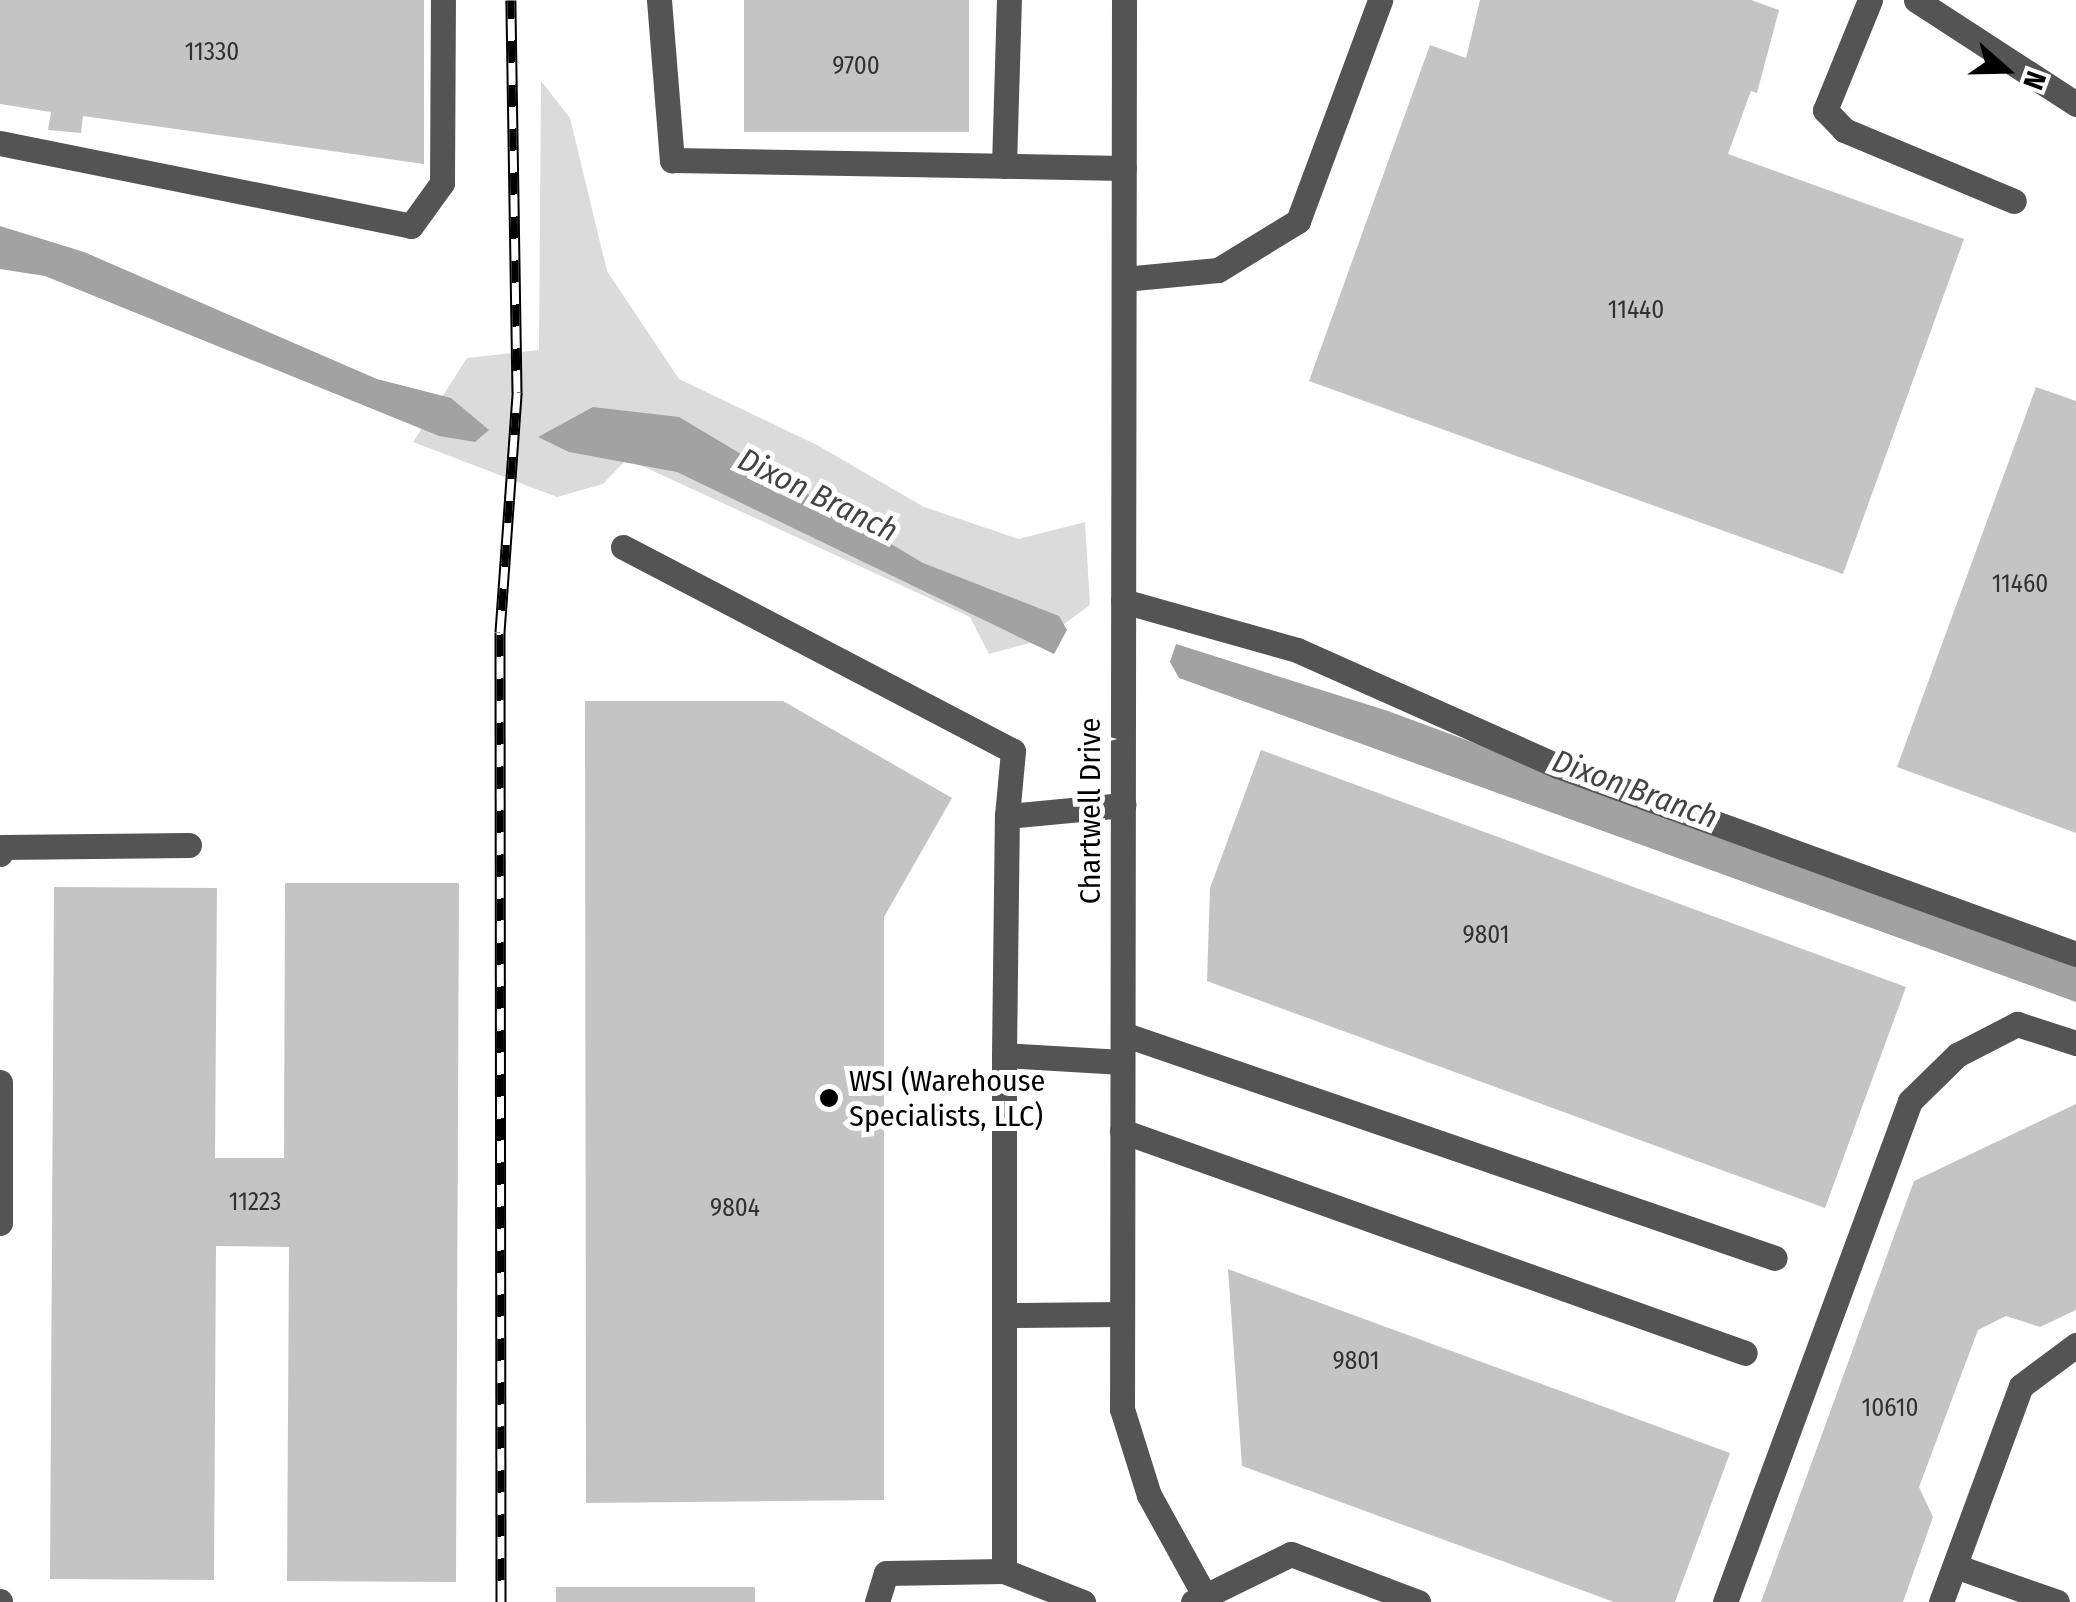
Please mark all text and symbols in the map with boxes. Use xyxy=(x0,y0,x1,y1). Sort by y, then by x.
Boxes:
north arrow xyxy=(1956,20,2056,120)
house number: 11330 xyxy=(185,37,239,67)
house number: 9700 xyxy=(832,51,880,81)
text: N xyxy=(2016,67,2053,94)
house number: 11440 xyxy=(1608,295,1664,325)
water label: Dixon Branch xyxy=(732,440,904,550)
house number: 11460 xyxy=(1992,569,2048,599)
street label: Chartwell Drive xyxy=(1072,718,1108,904)
water label: Dixon Branch xyxy=(1547,741,1723,837)
house number: 9801 xyxy=(1463,920,1509,950)
place label: WSI (Warehouse Specialists, LLC) xyxy=(849,1063,1045,1134)
marker: WSI (Warehouse Specialists, LLC) xyxy=(818,1087,840,1109)
house number: 11223 xyxy=(229,1187,281,1217)
house number: 9804 xyxy=(710,1193,760,1223)
house number: 9801 xyxy=(1333,1346,1379,1376)
house number: 10610 xyxy=(1862,1393,1918,1423)

